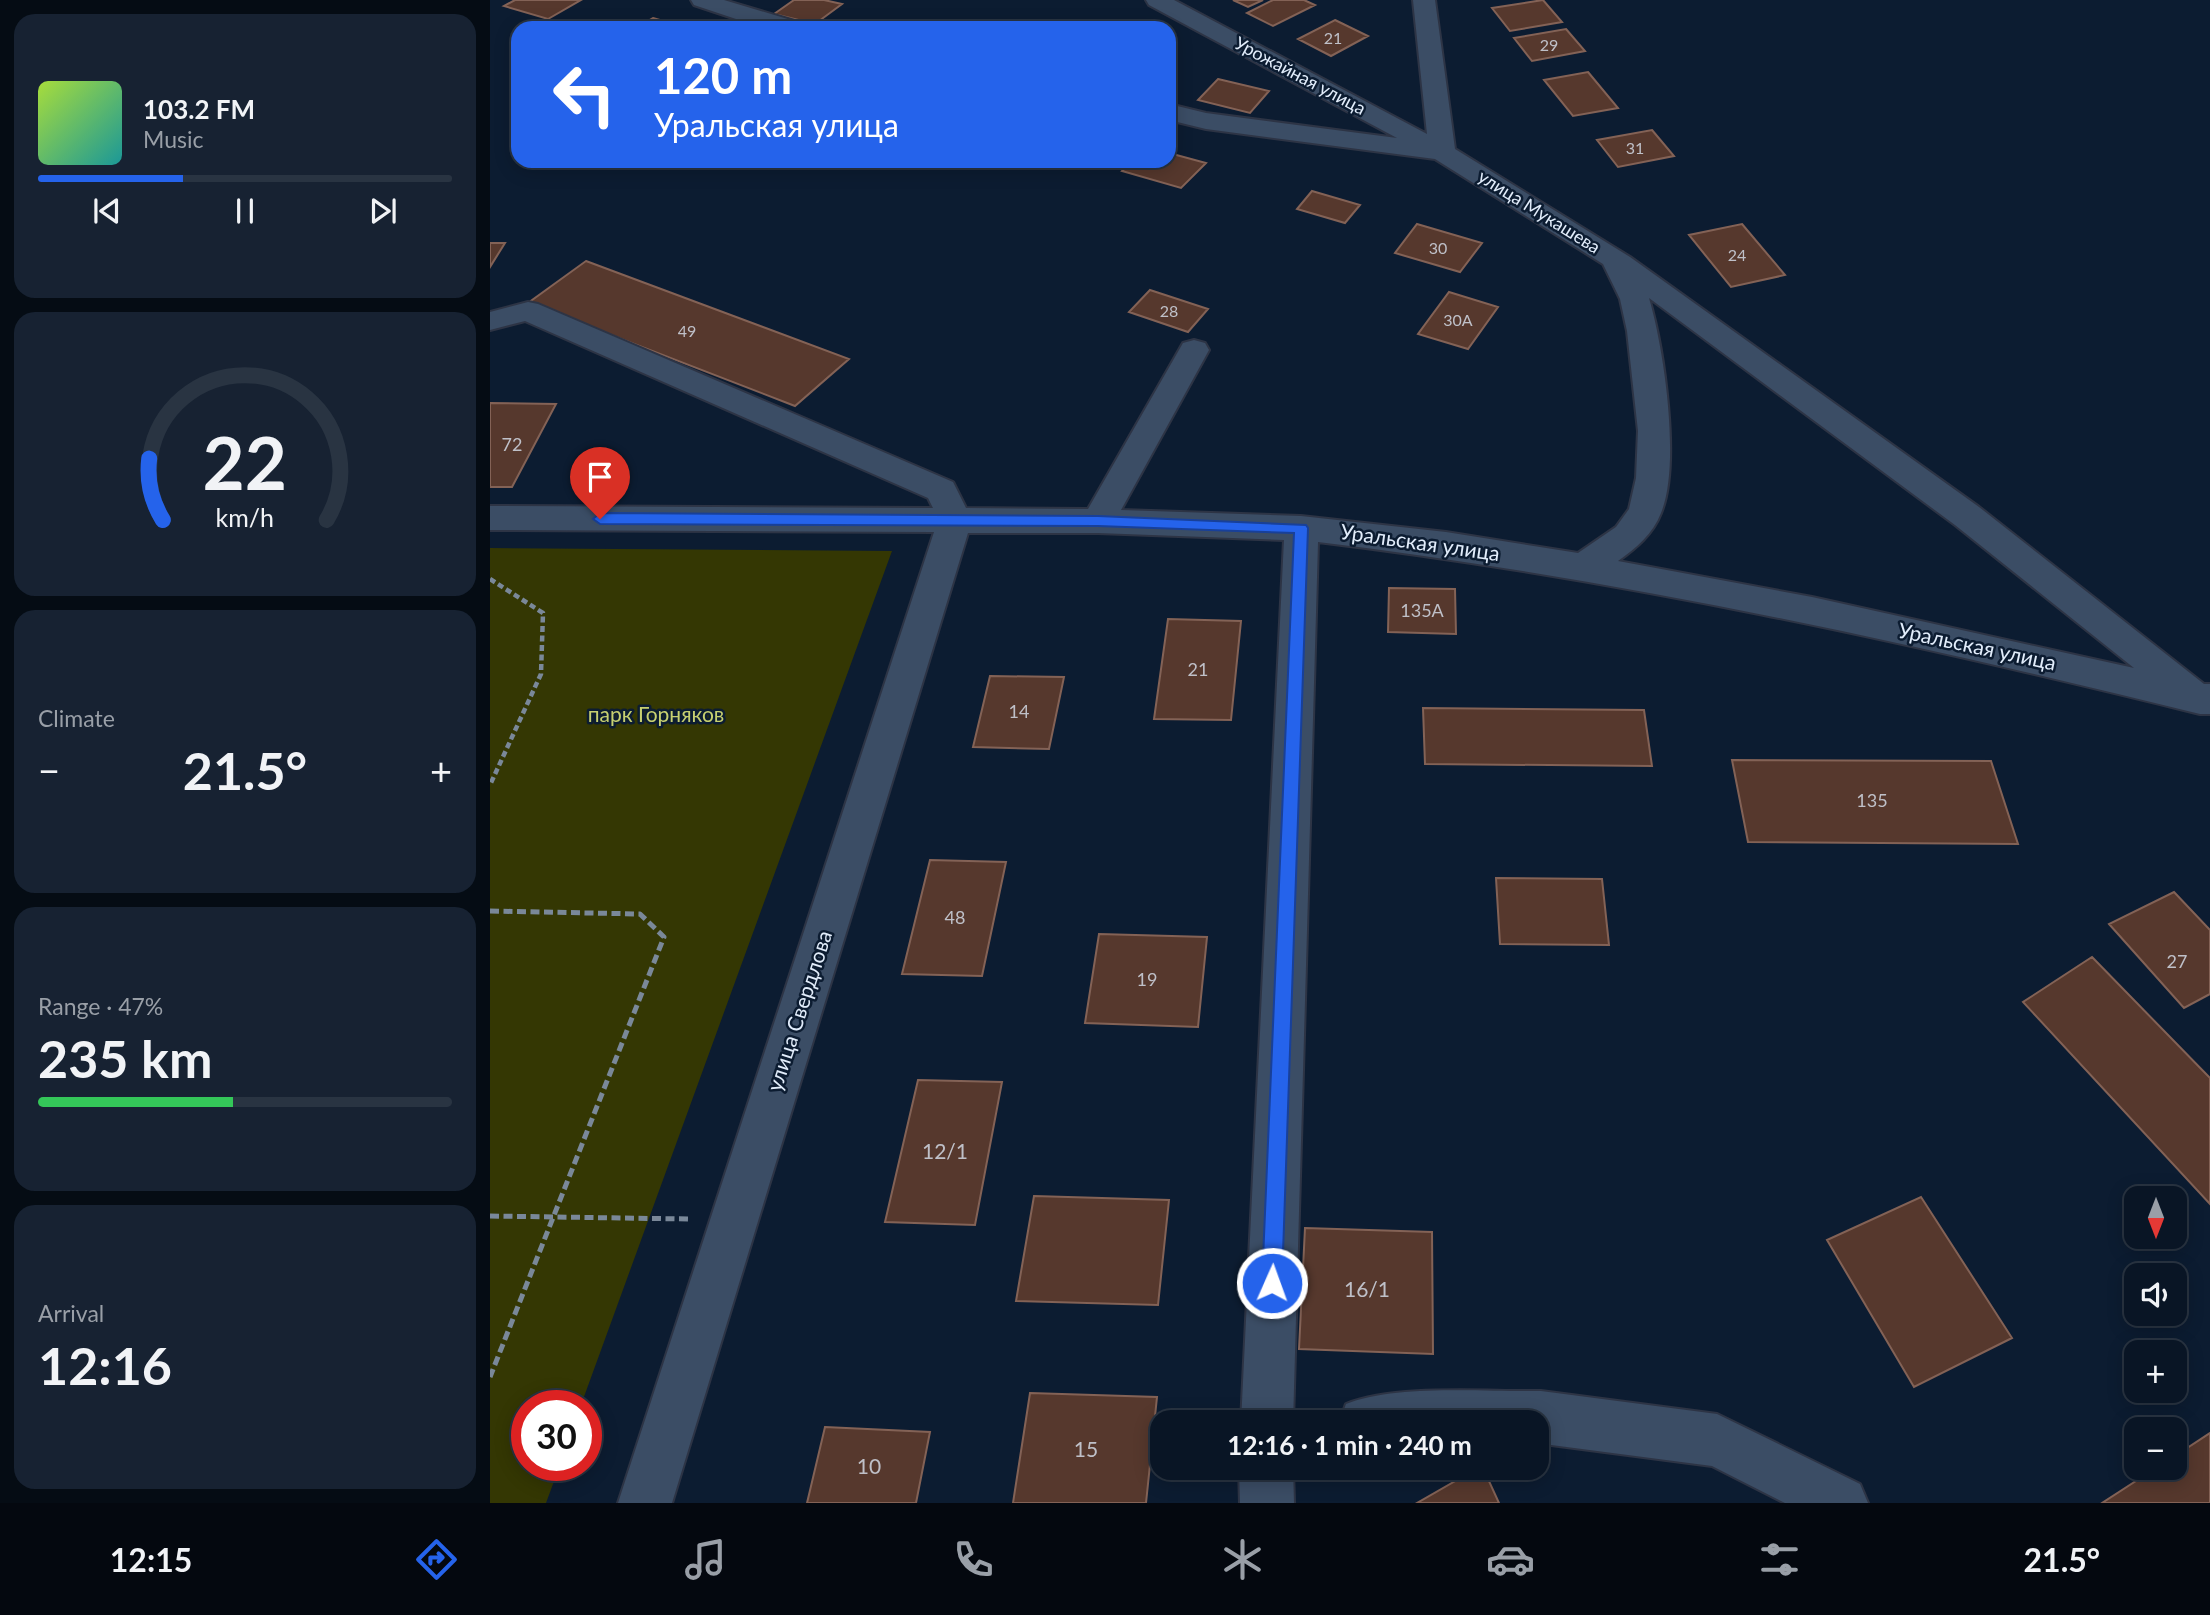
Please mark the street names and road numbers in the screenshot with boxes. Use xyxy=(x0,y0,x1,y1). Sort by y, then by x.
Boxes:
street label: Урожайная улица xyxy=(1231,31,1370,119)
street label: улица Мукашева xyxy=(1474,165,1605,258)
street label: Уральская улица xyxy=(1339,518,1502,565)
street label: Уральская улица xyxy=(1896,617,2058,674)
street label: улица Свердлова xyxy=(761,927,836,1094)

